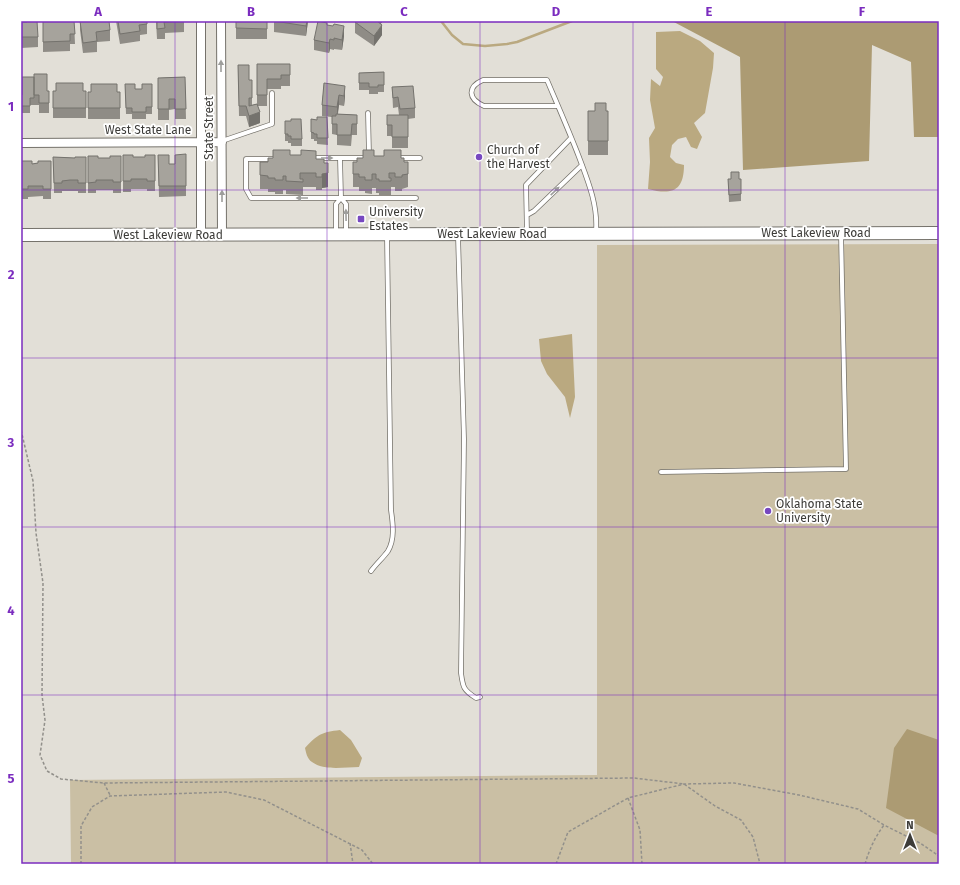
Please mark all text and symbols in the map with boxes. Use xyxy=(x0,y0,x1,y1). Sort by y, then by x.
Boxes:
text: A xyxy=(93,4,102,19)
text: B xyxy=(247,4,255,19)
text: C xyxy=(400,4,408,19)
text: D xyxy=(552,4,561,19)
text: E xyxy=(706,4,713,19)
text: F xyxy=(859,4,866,19)
one-way arrow xyxy=(218,59,224,72)
street label: State Street xyxy=(202,95,216,160)
text: 1 xyxy=(8,99,14,114)
street label: West State Lane xyxy=(105,123,191,137)
place label: Church of the Harvest xyxy=(487,143,550,171)
marker: Church of the Harvest xyxy=(474,152,484,162)
one-way arrow xyxy=(321,155,334,161)
one-way arrow xyxy=(550,186,560,196)
one-way arrow xyxy=(219,189,225,202)
one-way arrow xyxy=(295,195,308,201)
place label: University Estates xyxy=(369,205,423,233)
one-way arrow xyxy=(343,208,349,221)
marker: University Estates xyxy=(356,214,366,224)
street label: West Lakeview Road xyxy=(761,226,871,240)
street label: West Lakeview Road xyxy=(437,227,547,241)
street label: West Lakeview Road xyxy=(113,228,223,242)
text: 2 xyxy=(8,267,15,282)
text: 3 xyxy=(7,435,15,450)
place label: Oklahoma State University xyxy=(776,497,862,525)
marker: Oklahoma State University xyxy=(763,506,773,516)
text: 4 xyxy=(7,603,15,618)
text: 5 xyxy=(8,771,15,786)
north arrow xyxy=(890,815,930,855)
text: N xyxy=(906,819,914,832)

